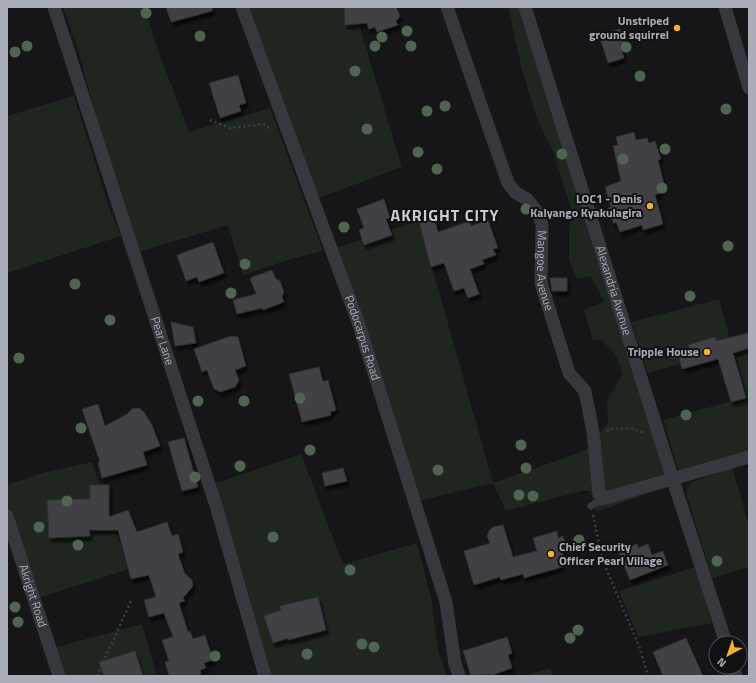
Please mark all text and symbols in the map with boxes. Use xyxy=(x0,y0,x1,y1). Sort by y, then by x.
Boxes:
place label: Unstriped ground squirrel xyxy=(589,11,669,44)
marker: Unstriped ground squirrel xyxy=(672,23,682,33)
place label: LOC1 - Denis Kalyango Kyakulagira xyxy=(530,189,642,222)
marker: LOC1 - Denis Kalyango Kyakulagira xyxy=(645,201,655,211)
district label: AKRIGHT CITY xyxy=(391,203,499,227)
street label: Mangoe Avenue xyxy=(532,230,559,313)
street label: Alexandria Avenue xyxy=(591,243,637,338)
street label: Podocarpus Road xyxy=(340,292,386,382)
street label: Pear Lane xyxy=(146,314,180,368)
place label: Tripple House xyxy=(628,342,699,361)
marker: Tripple House xyxy=(702,347,712,357)
place label: Chief Security Officer Pearl Village xyxy=(559,537,662,570)
marker: Chief Security Officer Pearl Village xyxy=(546,549,556,559)
street label: Akright Road xyxy=(14,562,53,630)
north arrow xyxy=(708,635,748,675)
text: N xyxy=(714,654,730,671)

